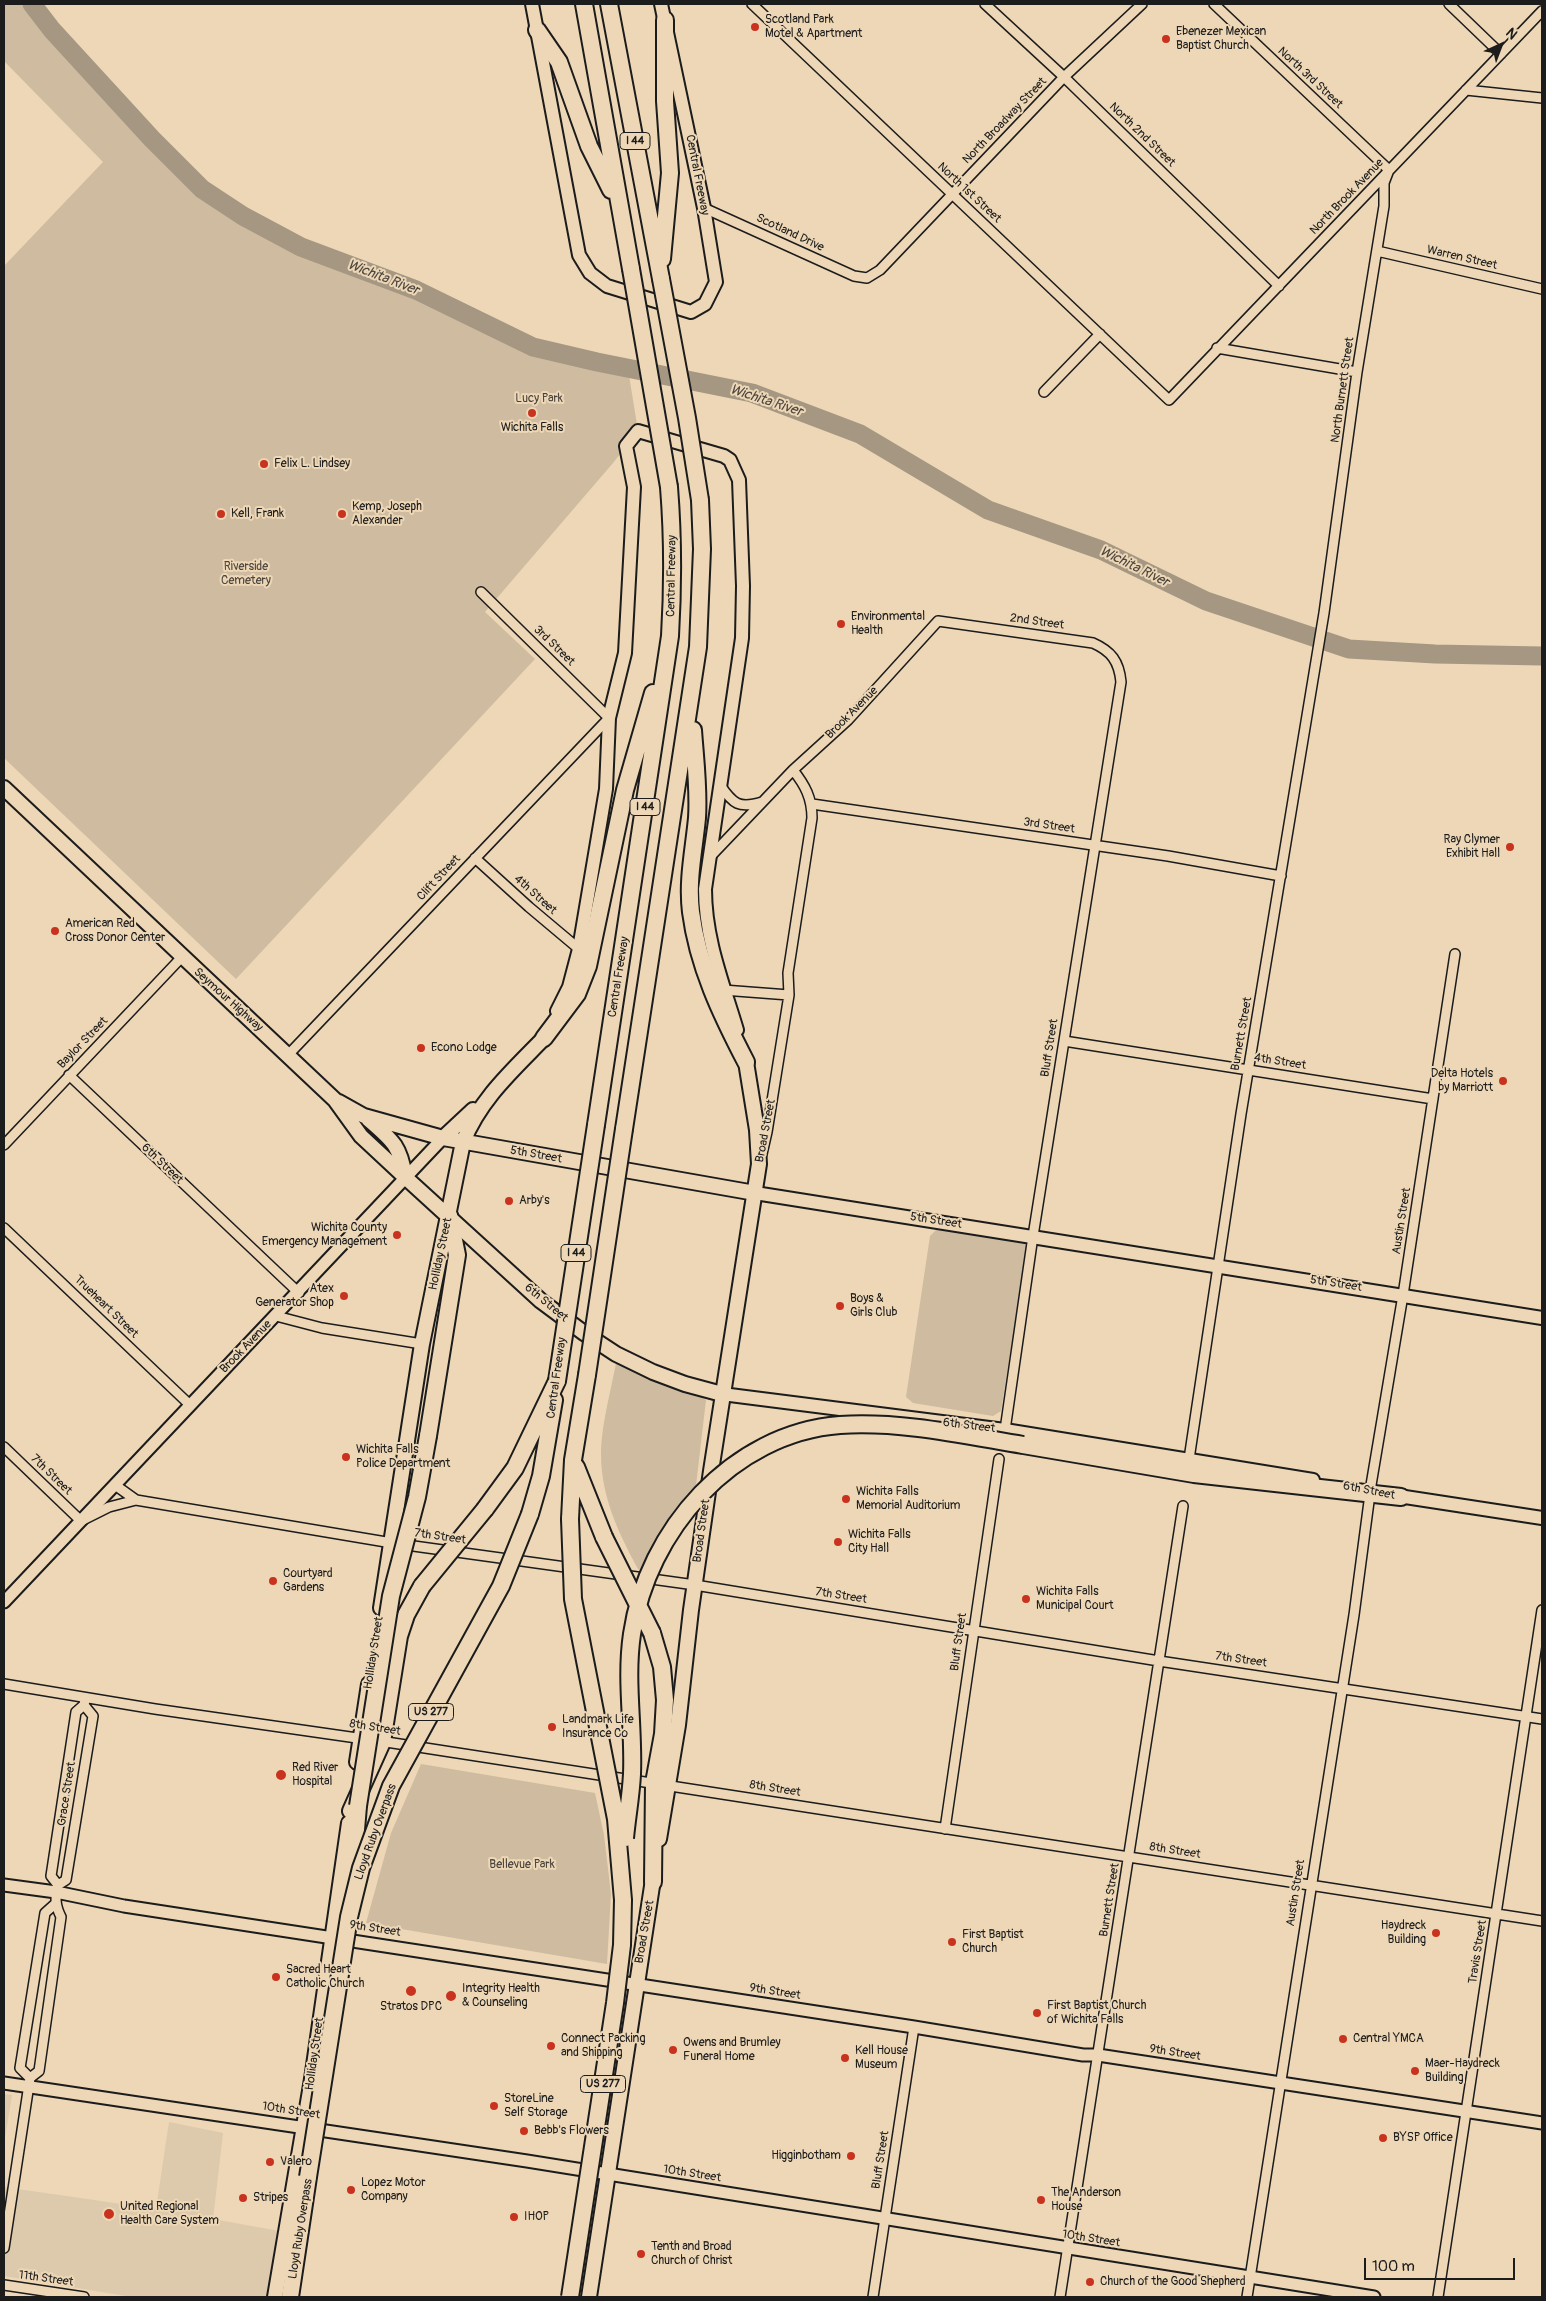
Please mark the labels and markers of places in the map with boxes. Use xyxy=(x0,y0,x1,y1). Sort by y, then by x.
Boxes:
place label: Scotland Park Motel & Apartment xyxy=(765,13,862,41)
marker: Scotland Park Motel & Apartment xyxy=(749,21,761,33)
place label: Ebenezer Mexican Baptist Church xyxy=(1176,25,1266,53)
marker: Ebenezer Mexican Baptist Church xyxy=(1160,33,1172,45)
marker: Wichita Falls xyxy=(526,407,538,419)
place label: Wichita Falls xyxy=(501,421,563,435)
place label: Felix L. Lindsey xyxy=(274,457,350,471)
marker: Felix L. Lindsey xyxy=(258,458,270,470)
place label: Kemp, Joseph Alexander xyxy=(352,500,422,528)
place label: Kell, Frank xyxy=(231,507,284,521)
marker: Kell, Frank xyxy=(215,508,227,520)
marker: Kemp, Joseph Alexander xyxy=(336,508,348,520)
place label: Environmental Health xyxy=(851,610,925,638)
marker: Environmental Health xyxy=(835,618,847,630)
place label: Ray Clymer Exhibit Hall xyxy=(1444,833,1500,861)
marker: Ray Clymer Exhibit Hall xyxy=(1504,841,1516,853)
place label: American Red Cross Donor Center xyxy=(65,917,165,945)
marker: American Red Cross Donor Center xyxy=(49,925,61,937)
place label: Econo Lodge xyxy=(431,1041,497,1055)
marker: Econo Lodge xyxy=(415,1042,427,1054)
place label: Delta Hotels by Marriott xyxy=(1431,1067,1493,1095)
marker: Delta Hotels by Marriott xyxy=(1497,1075,1509,1087)
place label: Arby's xyxy=(519,1194,550,1208)
marker: Arby's xyxy=(503,1195,515,1207)
place label: Wichita County Emergency Management xyxy=(262,1221,387,1249)
marker: Wichita County Emergency Management xyxy=(391,1229,403,1241)
place label: Atex Generator Shop xyxy=(255,1282,334,1310)
marker: Atex Generator Shop xyxy=(338,1290,350,1302)
place label: Boys & Girls Club xyxy=(850,1292,897,1320)
marker: Boys & Girls Club xyxy=(834,1300,846,1312)
place label: Wichita Falls Police Department xyxy=(356,1443,450,1471)
marker: Wichita Falls Police Department xyxy=(340,1451,352,1463)
place label: Wichita Falls Memorial Auditorium xyxy=(856,1485,960,1513)
marker: Wichita Falls Memorial Auditorium xyxy=(840,1493,852,1505)
place label: Wichita Falls City Hall xyxy=(848,1528,911,1556)
marker: Wichita Falls City Hall xyxy=(832,1536,844,1548)
place label: Courtyard Gardens xyxy=(283,1567,333,1595)
marker: Courtyard Gardens xyxy=(267,1575,279,1587)
place label: Wichita Falls Municipal Court xyxy=(1036,1585,1114,1613)
marker: Wichita Falls Municipal Court xyxy=(1020,1593,1032,1605)
place label: Landmark Life Insurance Co xyxy=(562,1713,634,1741)
marker: Landmark Life Insurance Co xyxy=(546,1721,558,1733)
place label: Red River Hospital xyxy=(292,1761,338,1789)
marker: Red River Hospital xyxy=(274,1768,288,1782)
place label: Haydreck Building xyxy=(1381,1919,1426,1947)
marker: Haydreck Building xyxy=(1430,1927,1442,1939)
place label: First Baptist Church xyxy=(962,1928,1024,1956)
marker: First Baptist Church xyxy=(946,1936,958,1948)
place label: Sacred Heart Catholic Church xyxy=(286,1963,364,1991)
marker: Sacred Heart Catholic Church xyxy=(270,1971,282,1983)
place label: Integrity Health & Counseling xyxy=(462,1982,540,2010)
marker: Stratos DPC xyxy=(404,1984,418,1998)
marker: Integrity Health & Counseling xyxy=(444,1989,458,2003)
place label: First Baptist Church of Wichita Falls xyxy=(1047,1999,1146,2027)
place label: Stratos DPC xyxy=(380,2000,442,2014)
marker: First Baptist Church of Wichita Falls xyxy=(1031,2007,1043,2019)
place label: Connect Packing and Shipping xyxy=(561,2032,645,2060)
place label: Central YMCA xyxy=(1353,2032,1424,2046)
marker: Central YMCA xyxy=(1337,2033,1349,2045)
place label: Owens and Brumley Funeral Home xyxy=(683,2036,781,2064)
marker: Connect Packing and Shipping xyxy=(545,2040,557,2052)
marker: Owens and Brumley Funeral Home xyxy=(667,2044,679,2056)
place label: Kell House Museum xyxy=(855,2044,908,2072)
marker: Kell House Museum xyxy=(839,2052,851,2064)
place label: Maer-Haydreck Building xyxy=(1425,2057,1500,2085)
marker: Maer-Haydreck Building xyxy=(1409,2065,1421,2077)
place label: StoreLine Self Storage xyxy=(504,2092,567,2120)
marker: StoreLine Self Storage xyxy=(488,2100,500,2112)
place label: Bebb's Flowers xyxy=(534,2124,609,2138)
marker: Bebb's Flowers xyxy=(518,2125,530,2137)
place label: BYSP Office xyxy=(1393,2131,1453,2145)
marker: BYSP Office xyxy=(1377,2132,1389,2144)
place label: Higginbotham xyxy=(771,2149,841,2163)
marker: Higginbotham xyxy=(845,2150,857,2162)
place label: Valero xyxy=(280,2155,312,2169)
marker: Valero xyxy=(264,2156,276,2168)
place label: Lopez Motor Company xyxy=(361,2176,425,2204)
marker: Lopez Motor Company xyxy=(345,2184,357,2196)
place label: The Anderson House xyxy=(1051,2186,1121,2214)
place label: Stripes xyxy=(253,2191,288,2205)
marker: Stripes xyxy=(237,2192,249,2204)
marker: The Anderson House xyxy=(1035,2194,1047,2206)
place label: United Regional Health Care System xyxy=(120,2200,219,2228)
marker: United Regional Health Care System xyxy=(102,2207,116,2221)
place label: IHOP xyxy=(524,2210,549,2224)
marker: IHOP xyxy=(508,2211,520,2223)
place label: Tenth and Broad Church of Christ xyxy=(651,2240,732,2268)
marker: Tenth and Broad Church of Christ xyxy=(635,2248,647,2260)
place label: Church of the Good Shepherd xyxy=(1100,2275,1246,2289)
marker: Church of the Good Shepherd xyxy=(1084,2276,1096,2288)

